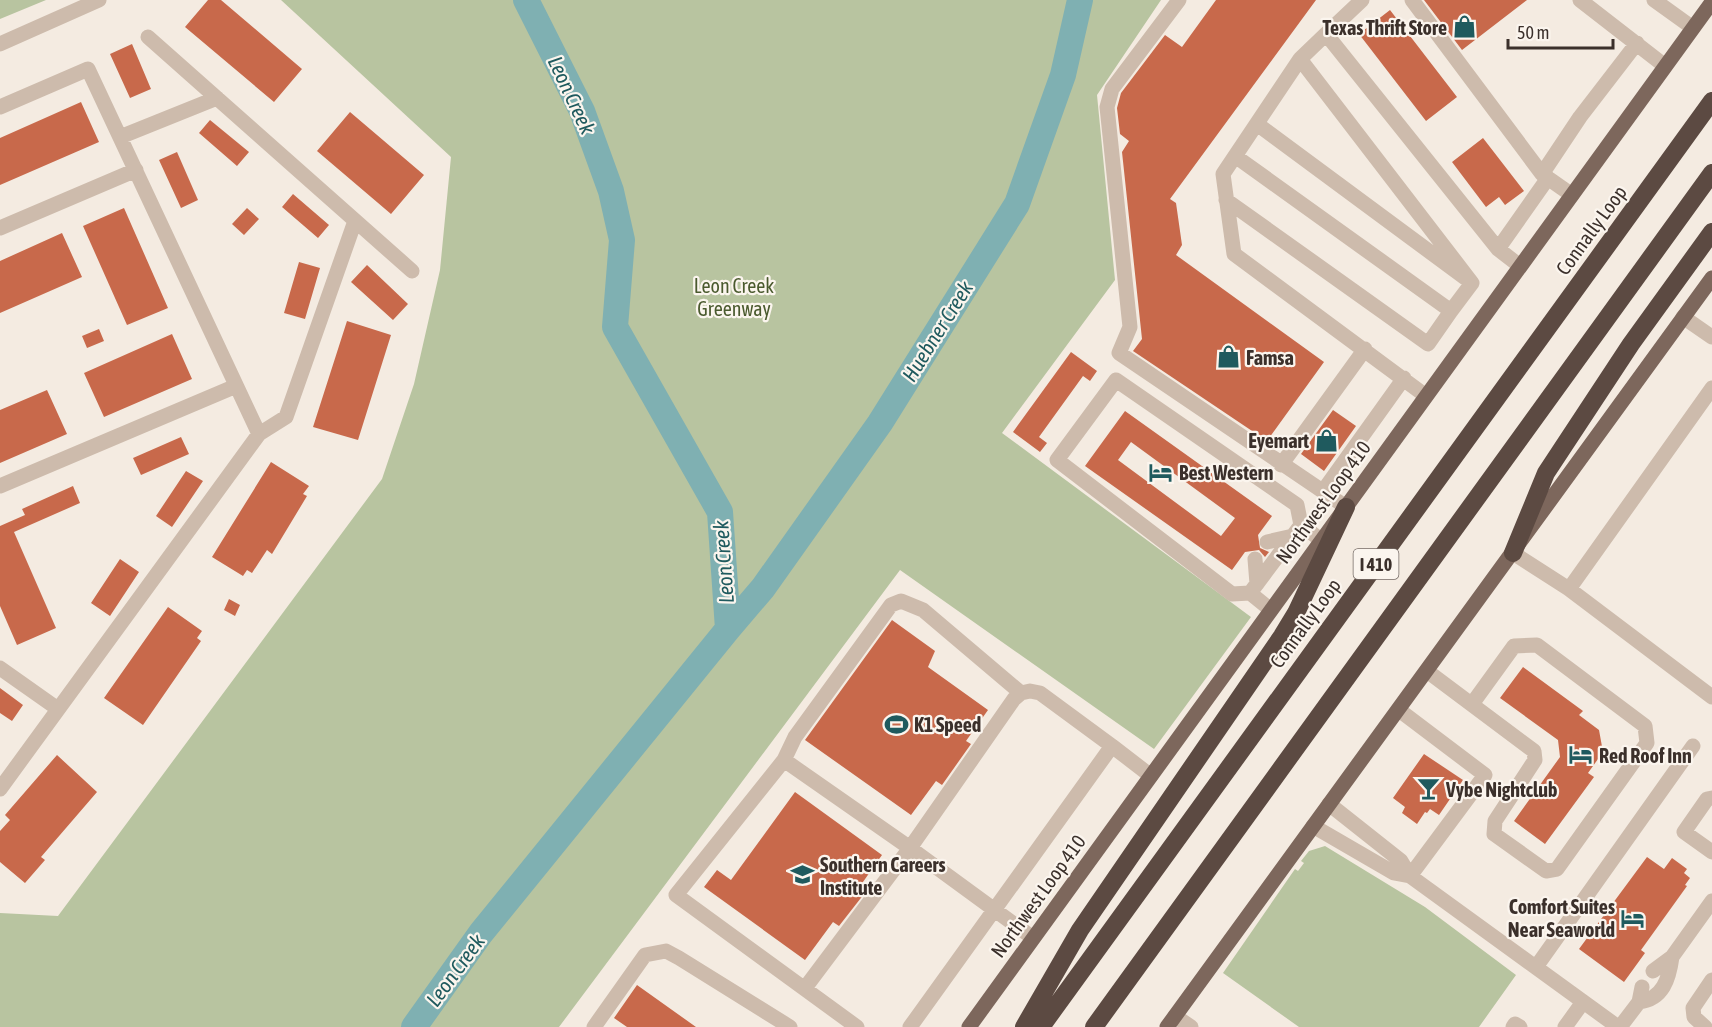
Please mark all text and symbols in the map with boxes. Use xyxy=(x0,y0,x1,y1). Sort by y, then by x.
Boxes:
scale bar xyxy=(1508,12,1613,50)
shop icon: Texas Thrift Store xyxy=(1452,14,1478,40)
place label: Texas Thrift Store xyxy=(1322,16,1447,39)
text: 50 m xyxy=(1517,22,1549,43)
water label: Leon Creek xyxy=(544,52,601,138)
street label: Connally Loop xyxy=(1551,181,1631,279)
park label: Leon Creek Greenway xyxy=(694,274,774,320)
water label: Huebner Creek xyxy=(897,276,978,385)
shop icon: Famsa xyxy=(1215,344,1241,370)
place label: Famsa xyxy=(1246,346,1294,369)
shop icon: Eyemart xyxy=(1314,427,1340,453)
place label: Eyemart xyxy=(1248,429,1309,452)
street label: Northwest Loop 410 xyxy=(1271,436,1375,568)
hotel icon: Best Western xyxy=(1148,459,1174,485)
place label: Best Western xyxy=(1179,461,1273,484)
water label: Leon Creek xyxy=(708,519,738,604)
road number: I 410 xyxy=(1354,549,1398,579)
street label: Connally Loop xyxy=(1265,574,1345,672)
sports icon: K1 Speed xyxy=(883,711,909,737)
place label: K1 Speed xyxy=(914,713,981,736)
hotel icon: Red Roof Inn xyxy=(1568,742,1594,768)
place label: Red Roof Inn xyxy=(1599,744,1692,767)
bar icon: Vybe Nightclub xyxy=(1415,776,1441,802)
place label: Vybe Nightclub xyxy=(1445,778,1557,801)
street label: Northwest Loop 410 xyxy=(986,830,1090,962)
place label: Southern Careers Institute xyxy=(820,853,946,899)
school or university icon: Southern Careers Institute xyxy=(789,862,815,888)
place label: Comfort Suites Near Seaworld xyxy=(1508,895,1615,941)
hotel icon: Comfort Suites Near Seaworld xyxy=(1620,905,1646,931)
water label: Leon Creek xyxy=(421,929,490,1011)

